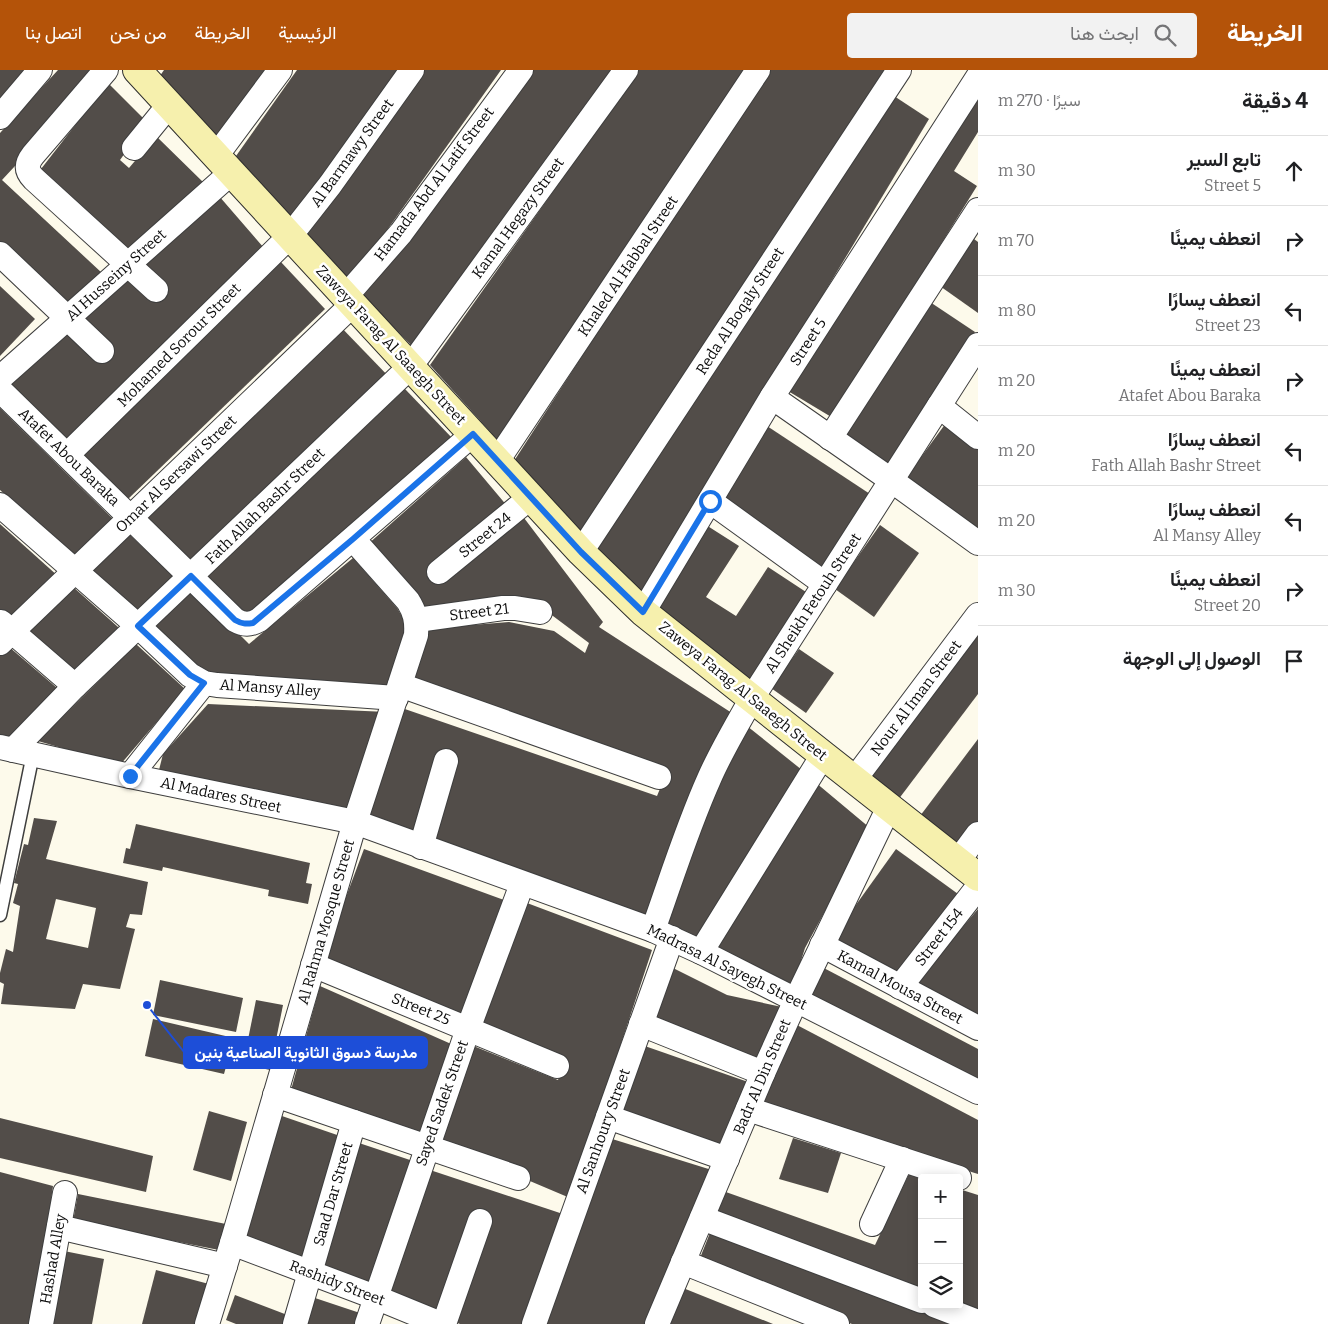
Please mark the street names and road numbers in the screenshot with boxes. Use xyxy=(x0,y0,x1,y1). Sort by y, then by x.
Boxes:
street label: Al Barmawy Street xyxy=(307,95,398,211)
street label: Hamada Abd Al Latif Street xyxy=(370,103,498,264)
street label: Kamal Hegazy Street xyxy=(468,154,568,282)
street label: Khaled Al Habbal Street xyxy=(574,192,682,340)
street label: Al Husseiny Street xyxy=(62,225,170,325)
street label: Reda Al Boqaly Street xyxy=(692,244,788,378)
street label: Zaweya Farag Al Saaegh Street xyxy=(312,262,470,429)
street label: Mohamed Sorour Street xyxy=(113,279,245,411)
street label: Street 5 xyxy=(786,315,830,369)
street label: Atafet Abou Baraka xyxy=(15,404,123,510)
street label: Omar Al Sersawi Street xyxy=(112,411,241,536)
street label: Fath Allah Bashr Street xyxy=(201,444,329,568)
street label: Street 24 xyxy=(455,508,515,562)
street label: Al Sheikh Fetouh Street xyxy=(761,529,865,676)
street label: Street 21 xyxy=(448,599,510,625)
street label: Zaweya Farag Al Saaegh Street xyxy=(655,618,831,765)
street label: Nour Al Iman Street xyxy=(867,636,966,759)
street label: Al Mansy Alley xyxy=(219,675,321,701)
street label: Al Madares Street xyxy=(159,773,284,817)
street label: Al Rahma Mosque Street xyxy=(294,837,358,1007)
street label: Street 154 xyxy=(911,904,967,969)
street label: Madrasa Al Sayegh Street xyxy=(644,920,810,1014)
street label: Kamal Mousa Street xyxy=(834,946,966,1028)
street label: Street 25 xyxy=(389,989,453,1029)
street label: Badr Al Din Street xyxy=(730,1016,795,1137)
street label: Sayed Sadek Street xyxy=(412,1037,472,1168)
street label: Al Sanhoury Street xyxy=(572,1066,634,1196)
street label: Saad Dar Street xyxy=(310,1139,357,1248)
street label: Hashad Alley xyxy=(36,1212,70,1306)
street label: Rashidy Street xyxy=(287,1257,388,1310)

